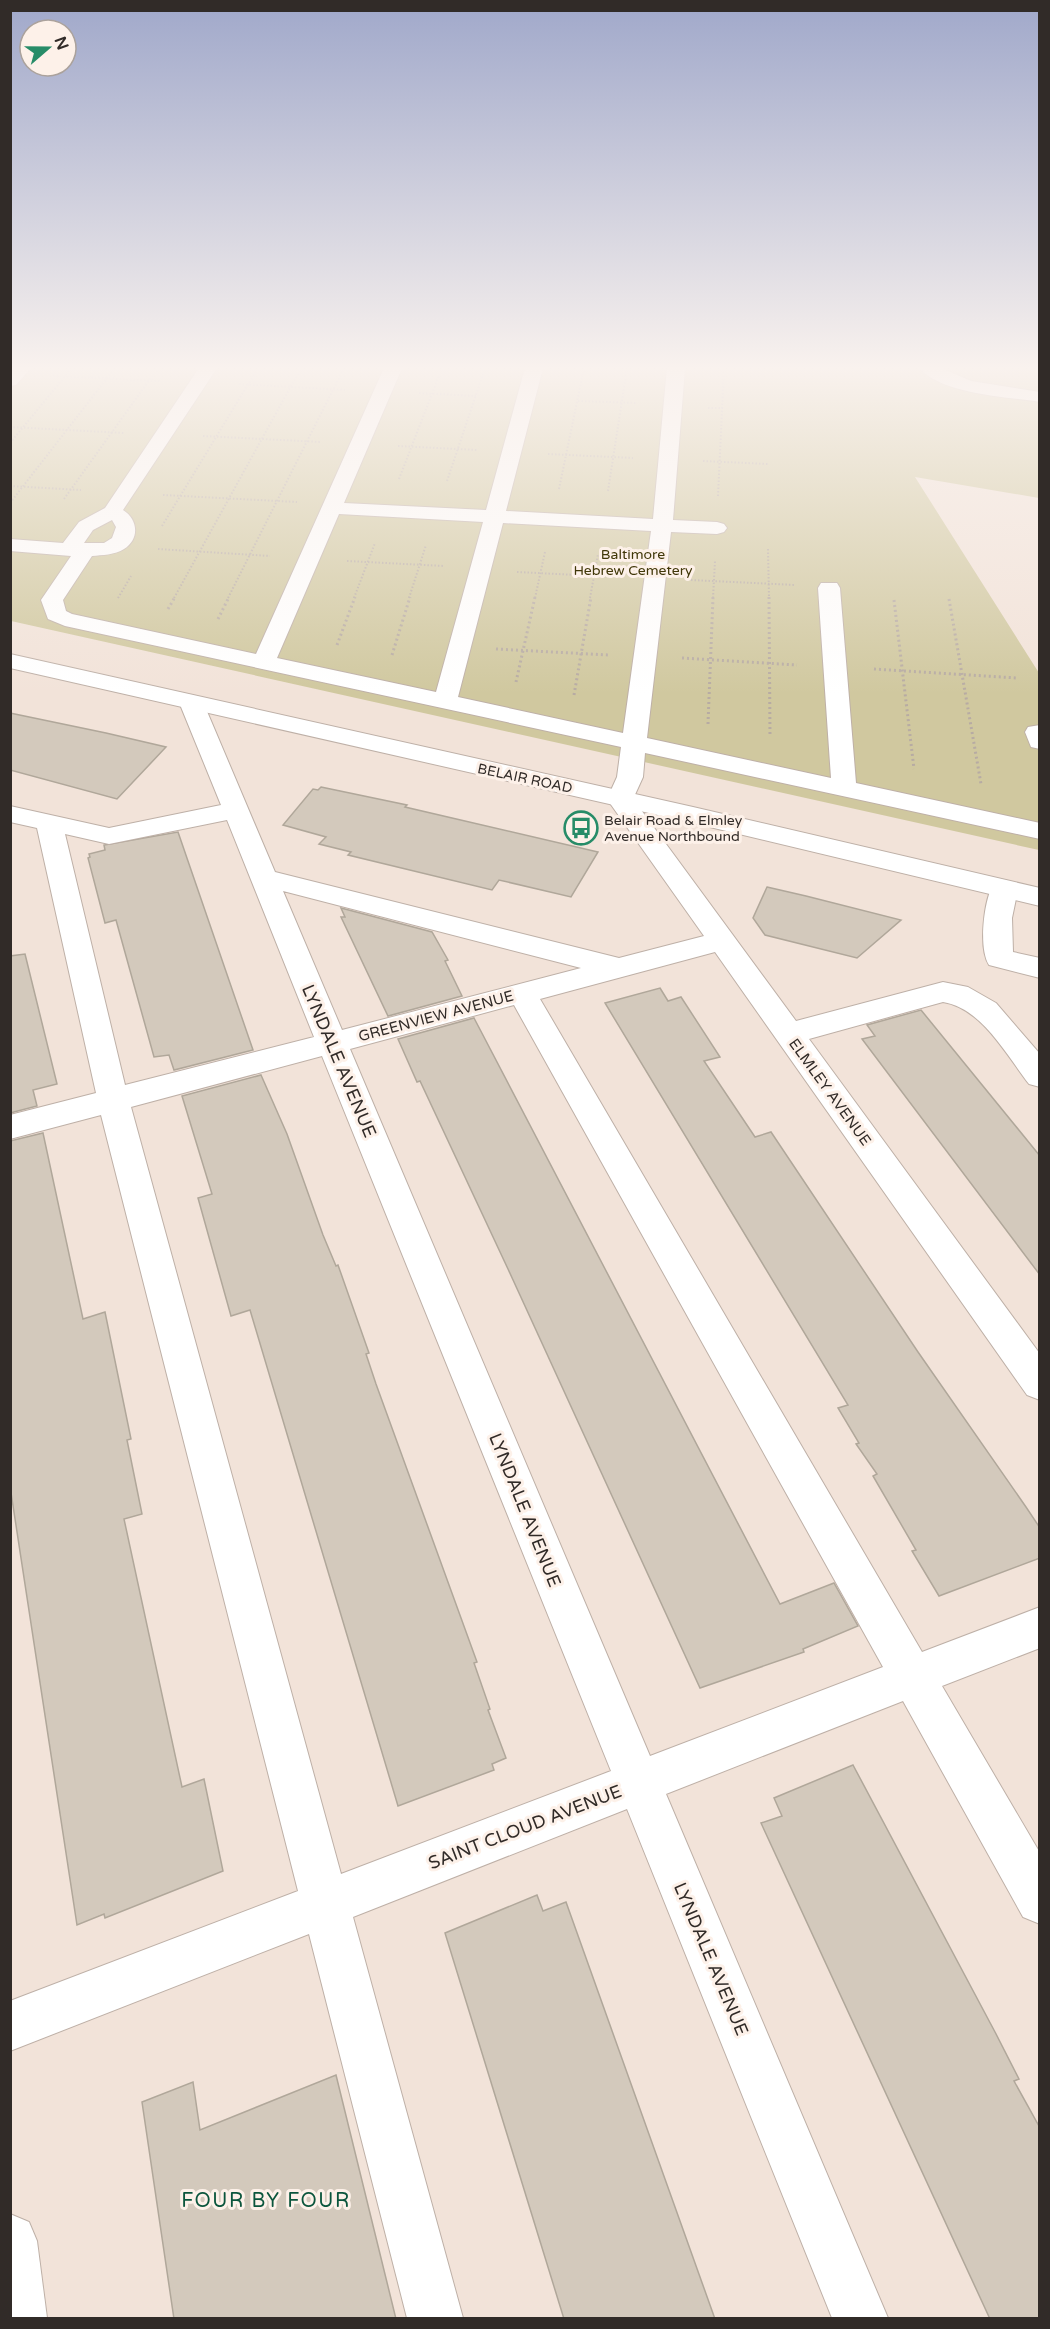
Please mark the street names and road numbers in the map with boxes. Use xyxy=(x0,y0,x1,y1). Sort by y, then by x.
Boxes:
street label: BELAIR ROAD xyxy=(476,760,574,797)
street label: LYNDALE AVENUE xyxy=(297,981,381,1141)
street label: GREENVIEW AVENUE xyxy=(356,987,516,1045)
street label: ELMLEY AVENUE xyxy=(785,1035,875,1149)
street label: LYNDALE AVENUE xyxy=(484,1430,566,1590)
street label: SAINT CLOUD AVENUE xyxy=(425,1780,625,1874)
street label: LYNDALE AVENUE xyxy=(669,1879,753,2039)

